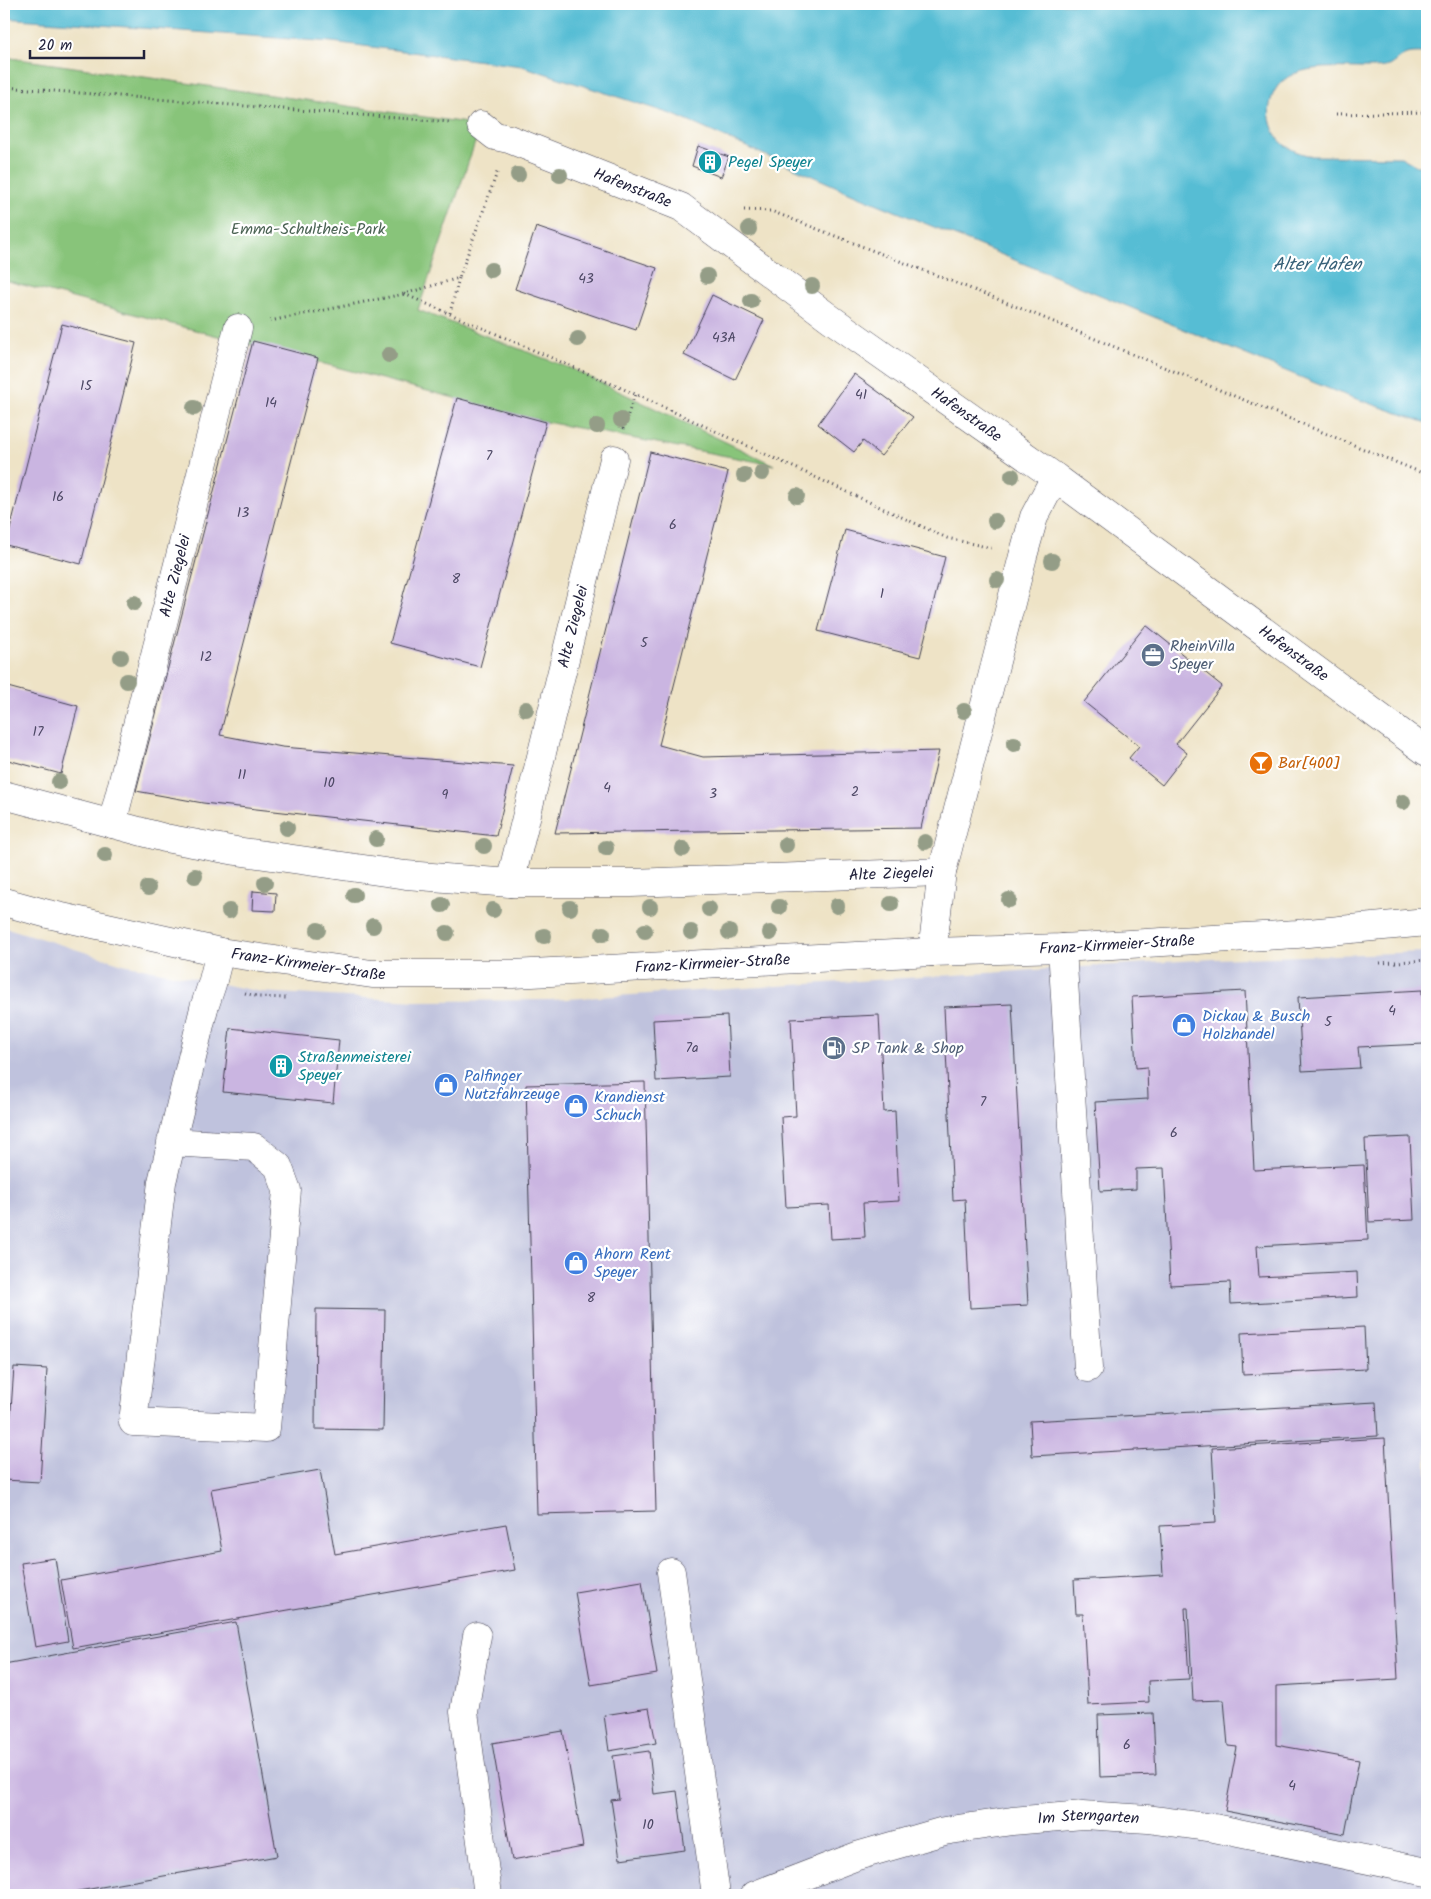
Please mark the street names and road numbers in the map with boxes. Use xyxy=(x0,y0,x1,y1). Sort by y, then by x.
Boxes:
street label: Hafenstraße xyxy=(590,161,675,215)
street label: Hafenstraße xyxy=(926,381,1007,448)
street label: Alte Ziegelei xyxy=(153,531,198,620)
street label: Alte Ziegelei xyxy=(551,582,595,670)
street label: Hafenstraße xyxy=(1253,619,1334,688)
street label: Alte Ziegelei xyxy=(849,860,935,888)
street label: Franz-Kirrmeier-Straße xyxy=(1039,928,1195,961)
street label: Franz-Kirrmeier-Straße xyxy=(229,941,386,987)
street label: Franz-Kirrmeier-Straße xyxy=(634,947,791,980)
street label: Im Sterngarten xyxy=(1036,1803,1140,1831)

